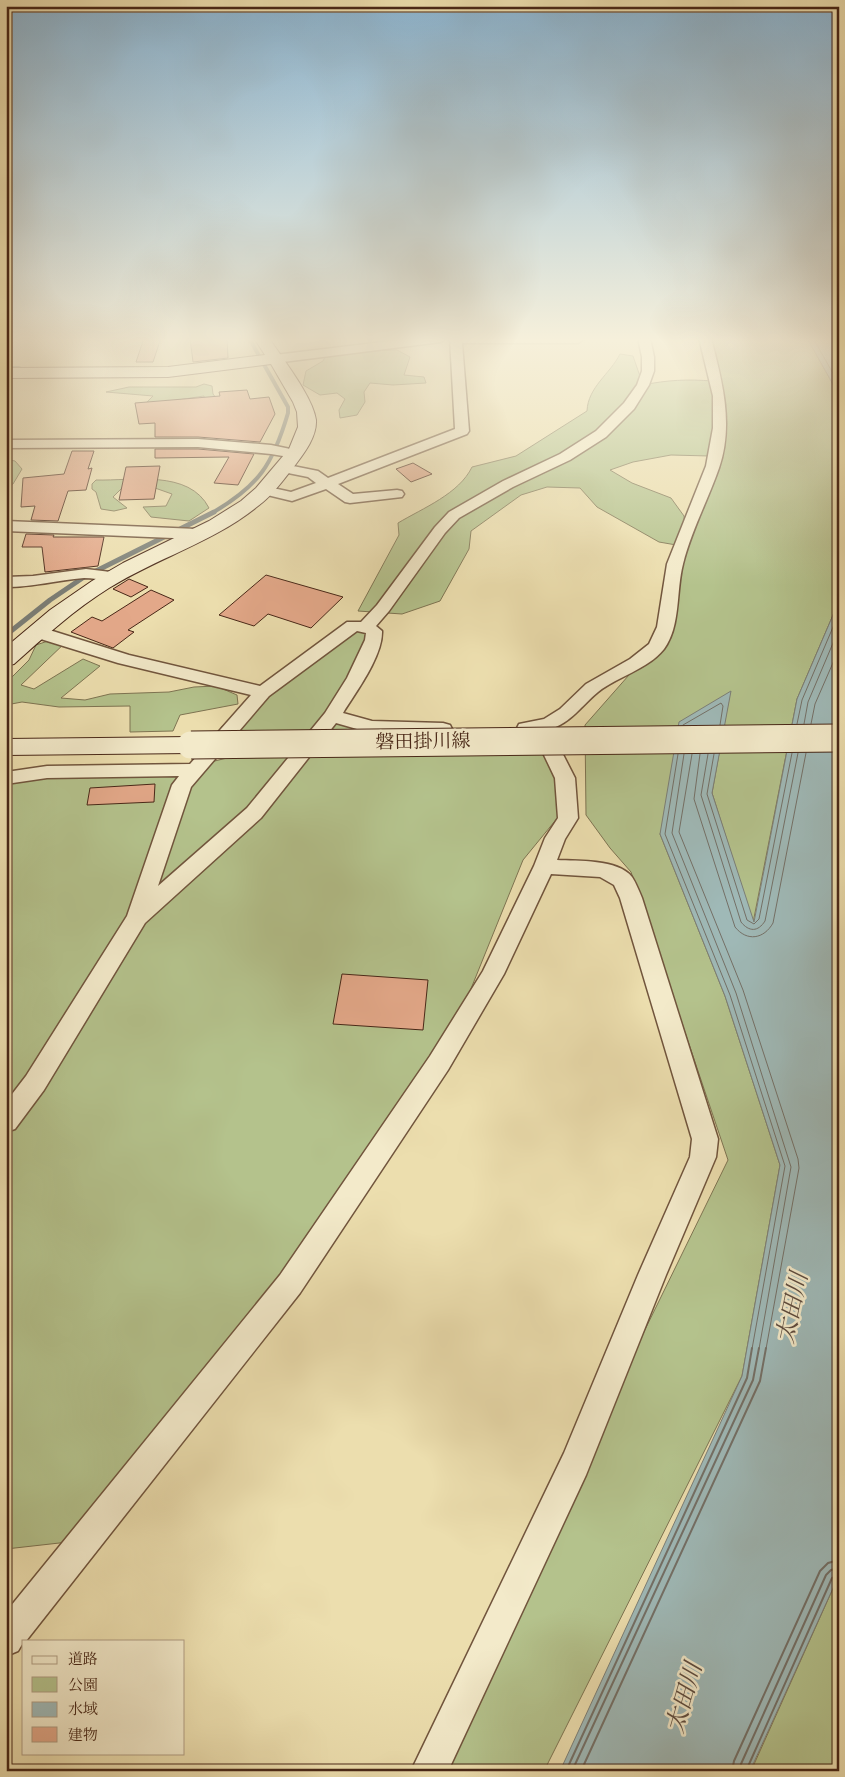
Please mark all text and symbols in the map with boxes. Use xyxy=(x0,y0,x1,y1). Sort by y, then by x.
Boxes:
street label: 磐田掛川線 xyxy=(375,730,471,754)
water label: 太田川 xyxy=(771,1267,816,1346)
legend xyxy=(22,1640,185,1754)
text: 道路 xyxy=(68,1650,98,1669)
water label: 太田川 xyxy=(661,1656,710,1737)
text: 公園 xyxy=(68,1676,98,1695)
text: 水域 xyxy=(68,1700,98,1719)
text: 建物 xyxy=(68,1726,98,1745)

